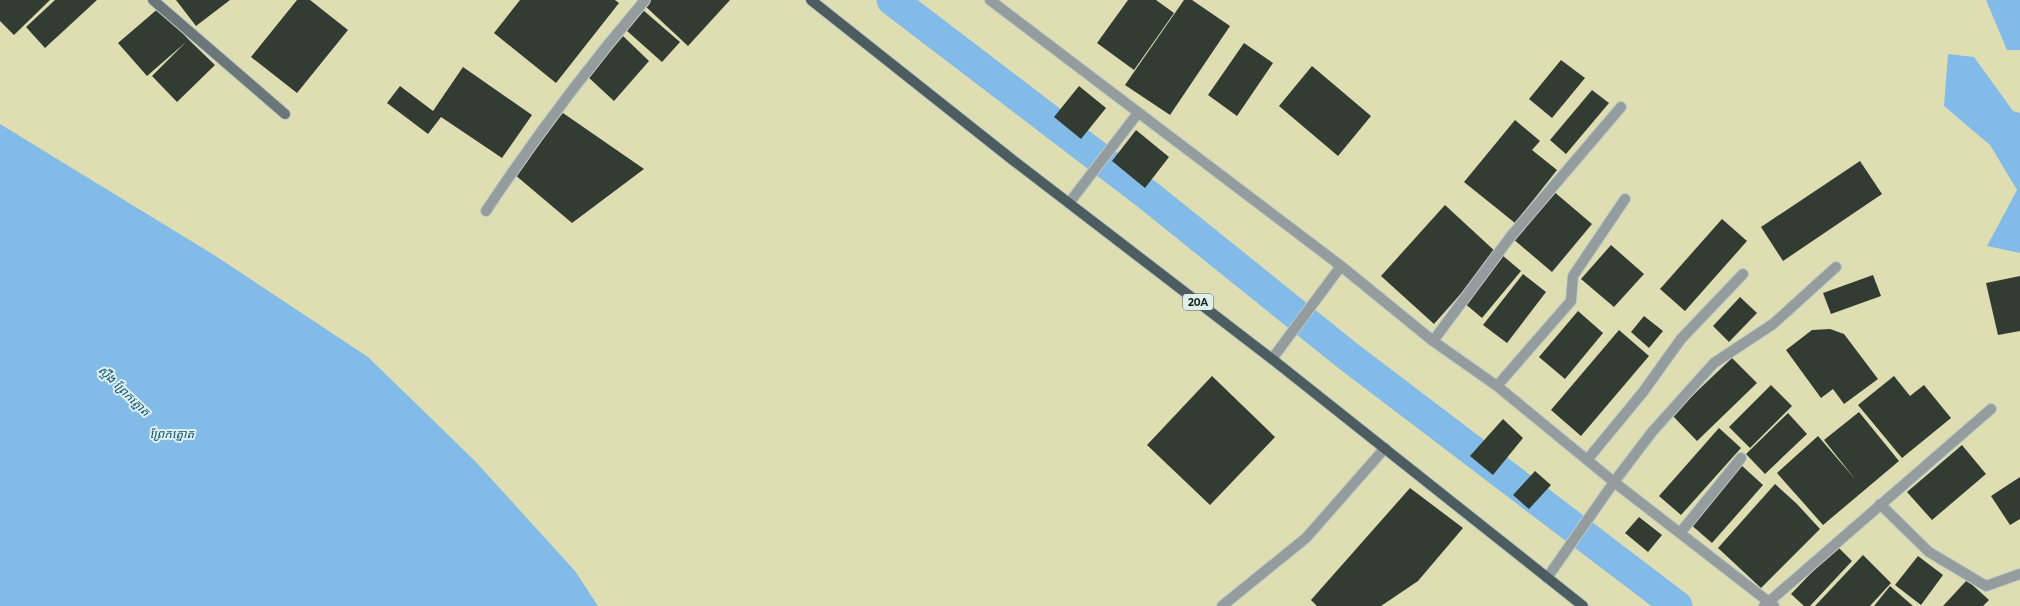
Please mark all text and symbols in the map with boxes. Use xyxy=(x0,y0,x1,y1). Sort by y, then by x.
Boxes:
road number: 20A xyxy=(1183,294,1213,310)
water label: ស្ទឹង ព្រែកត្នោត xyxy=(95,362,154,420)
water label: ព្រែកត្នោត xyxy=(150,426,196,441)

